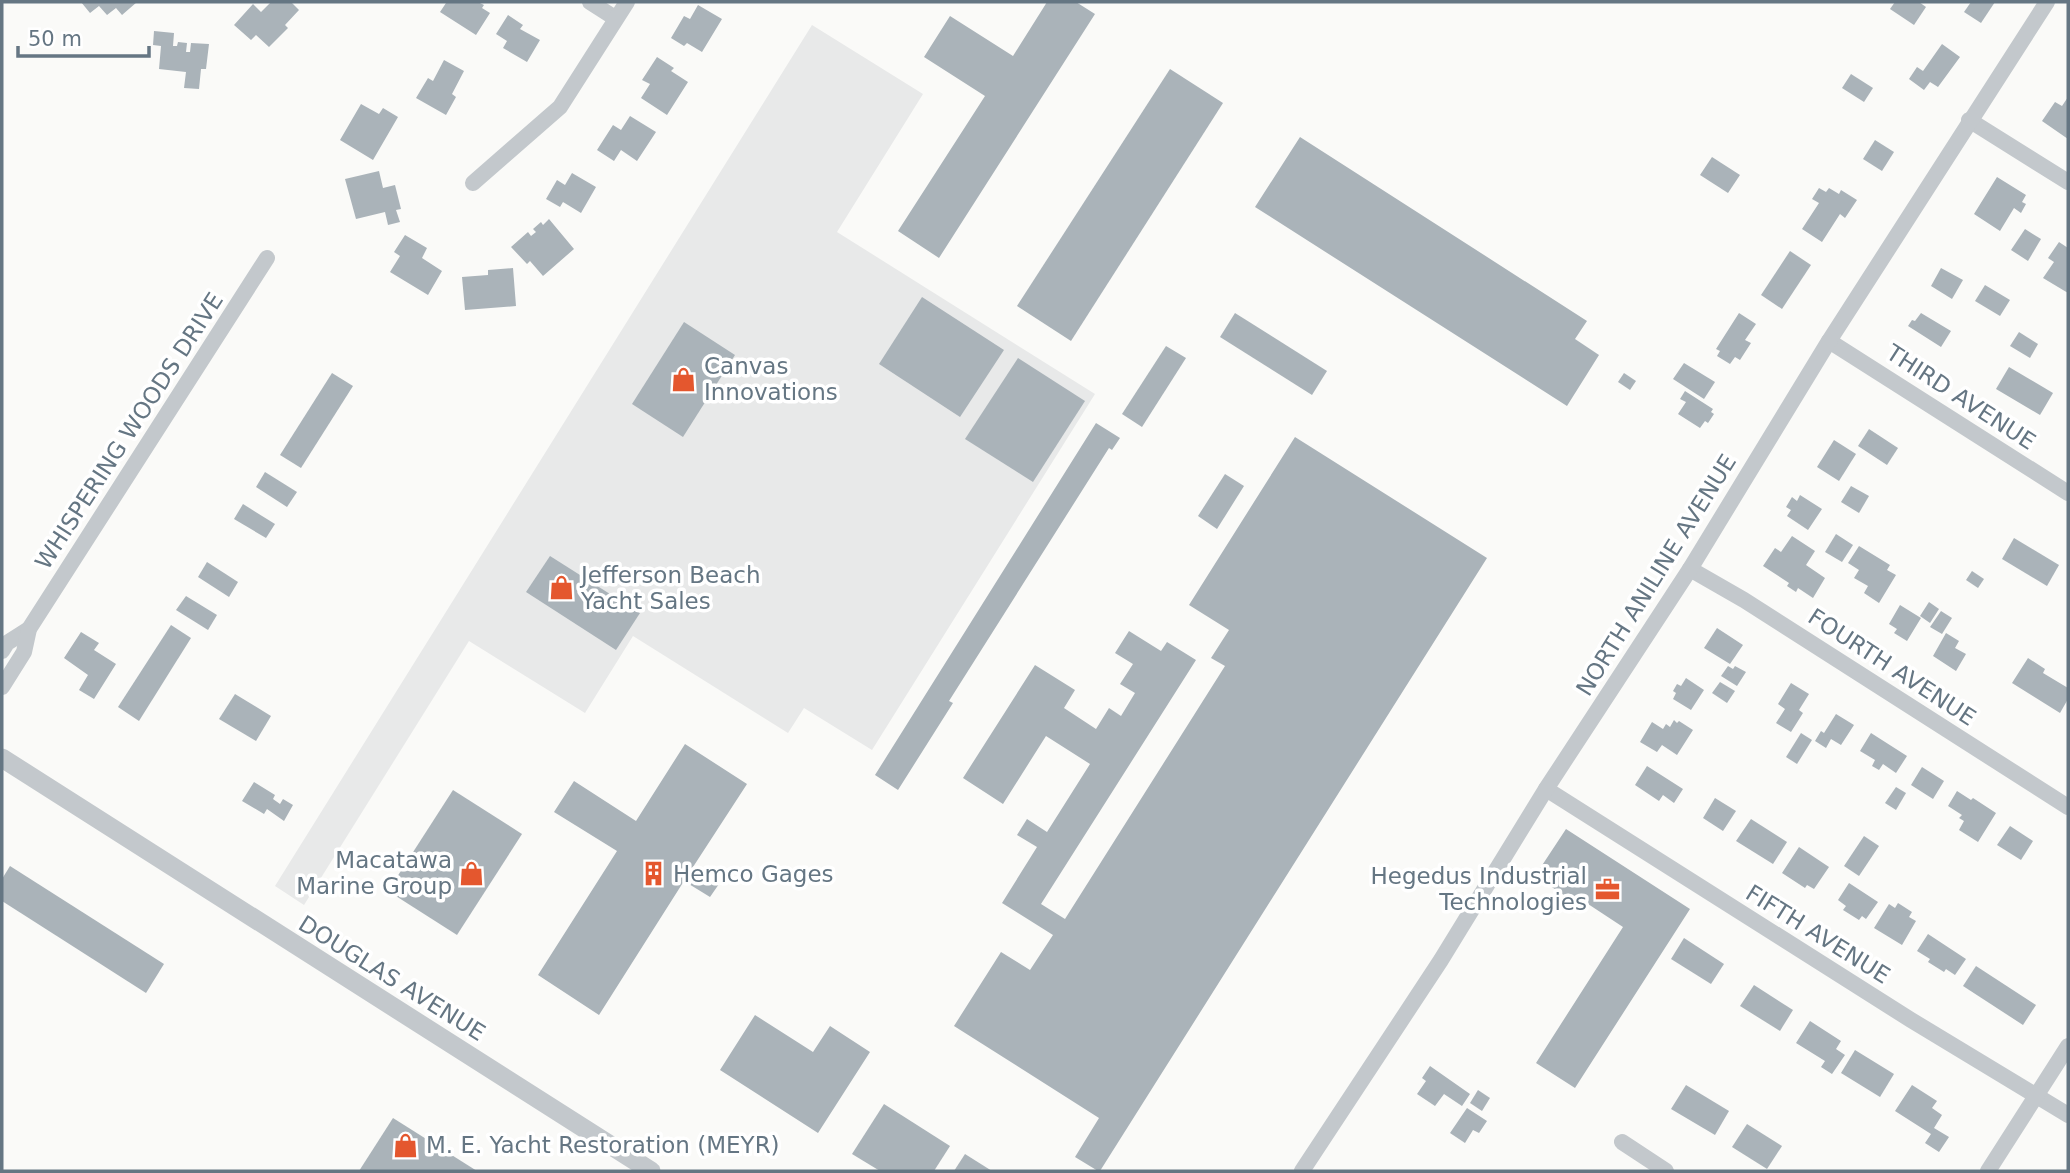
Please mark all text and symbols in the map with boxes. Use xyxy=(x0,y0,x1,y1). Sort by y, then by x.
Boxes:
scale bar xyxy=(18,14,149,58)
text: 50 m xyxy=(28,27,82,51)
street label: WHISPERING WOODS DRIVE xyxy=(30,288,228,574)
street label: THIRD AVENUE xyxy=(1881,339,2040,455)
place label: Canvas Innovations xyxy=(704,353,838,405)
shop icon: Canvas Innovations xyxy=(670,365,698,393)
street label: NORTH ANILINE AVENUE xyxy=(1571,449,1741,701)
place label: Jefferson Beach Yacht Sales xyxy=(579,562,761,614)
shop icon: Jefferson Beach Yacht Sales xyxy=(547,574,575,602)
street label: FOURTH AVENUE xyxy=(1803,603,1981,731)
place label: Macatawa Marine Group xyxy=(296,847,452,899)
shop icon: Macatawa Marine Group xyxy=(458,859,486,887)
building icon: Hemco Gages xyxy=(639,860,667,888)
place label: Hemco Gages xyxy=(673,861,834,887)
place label: Hegedus Industrial Technologies xyxy=(1370,863,1587,915)
office icon: Hegedus Industrial Technologies xyxy=(1593,875,1621,903)
street label: FIFTH AVENUE xyxy=(1741,879,1895,989)
street label: DOUGLAS AVENUE xyxy=(294,910,490,1046)
shop icon: M. E. Yacht Restoration (MEYR) xyxy=(392,1131,420,1159)
place label: M. E. Yacht Restoration (MEYR) xyxy=(426,1132,780,1158)

